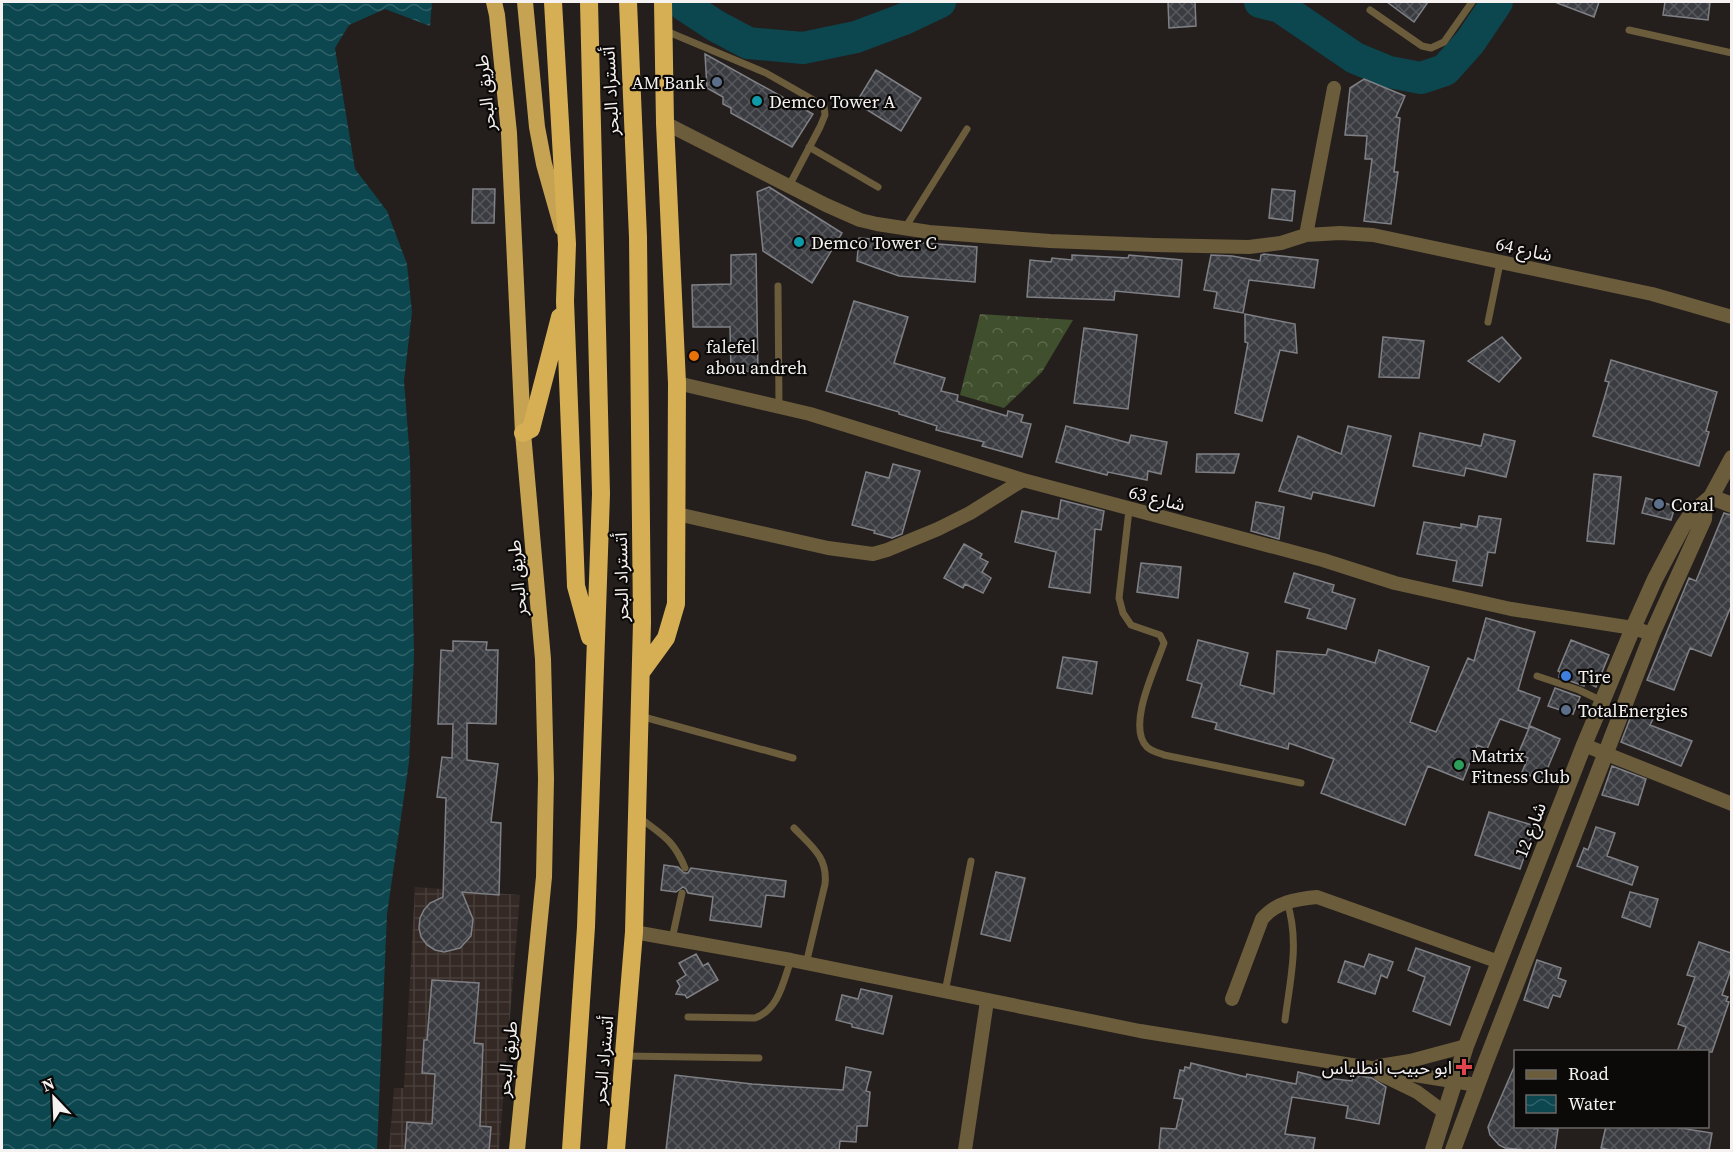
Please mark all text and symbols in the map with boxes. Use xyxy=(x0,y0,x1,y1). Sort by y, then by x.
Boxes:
street label: أتستراد البحر xyxy=(595,46,625,137)
street label: طريق البحر xyxy=(469,54,502,133)
place label: AM Bank xyxy=(632,70,705,95)
marker: AM Bank xyxy=(710,75,724,89)
place label: Demco Tower A xyxy=(769,89,896,114)
marker: Demco Tower A xyxy=(750,94,764,108)
place label: Demco Tower C xyxy=(811,230,937,255)
street label: شارع 64 xyxy=(1493,231,1555,269)
marker: Demco Tower C xyxy=(792,235,806,249)
place label: falefel abou andreh xyxy=(706,334,808,380)
marker: falefel abou andreh xyxy=(687,349,701,363)
street label: شارع 63 xyxy=(1126,479,1188,519)
place label: Coral xyxy=(1671,492,1714,517)
marker: Coral xyxy=(1652,497,1666,511)
street label: أتستراد البحر xyxy=(608,532,634,623)
street label: طريق البحر xyxy=(501,539,533,618)
place label: Tire xyxy=(1578,664,1611,689)
marker: Tire xyxy=(1559,669,1573,683)
place label: TotalEnergies xyxy=(1578,698,1688,723)
marker: TotalEnergies xyxy=(1559,703,1573,717)
place label: Matrix Fitness Club xyxy=(1471,743,1570,789)
marker: Matrix Fitness Club xyxy=(1452,758,1466,772)
street label: شارع 12 xyxy=(1508,799,1554,862)
street label: أتستراد البحر xyxy=(587,1015,619,1106)
street label: طريق البحر xyxy=(490,1020,523,1099)
legend xyxy=(1514,1050,1709,1128)
place label: ابو حبيب انطلياس xyxy=(1322,1055,1452,1080)
marker: ابو حبيب انطلياس xyxy=(1457,1060,1471,1074)
text: Road xyxy=(1568,1061,1609,1086)
north arrow xyxy=(24,1068,84,1128)
text: N xyxy=(38,1072,58,1097)
text: Water xyxy=(1568,1091,1616,1116)

